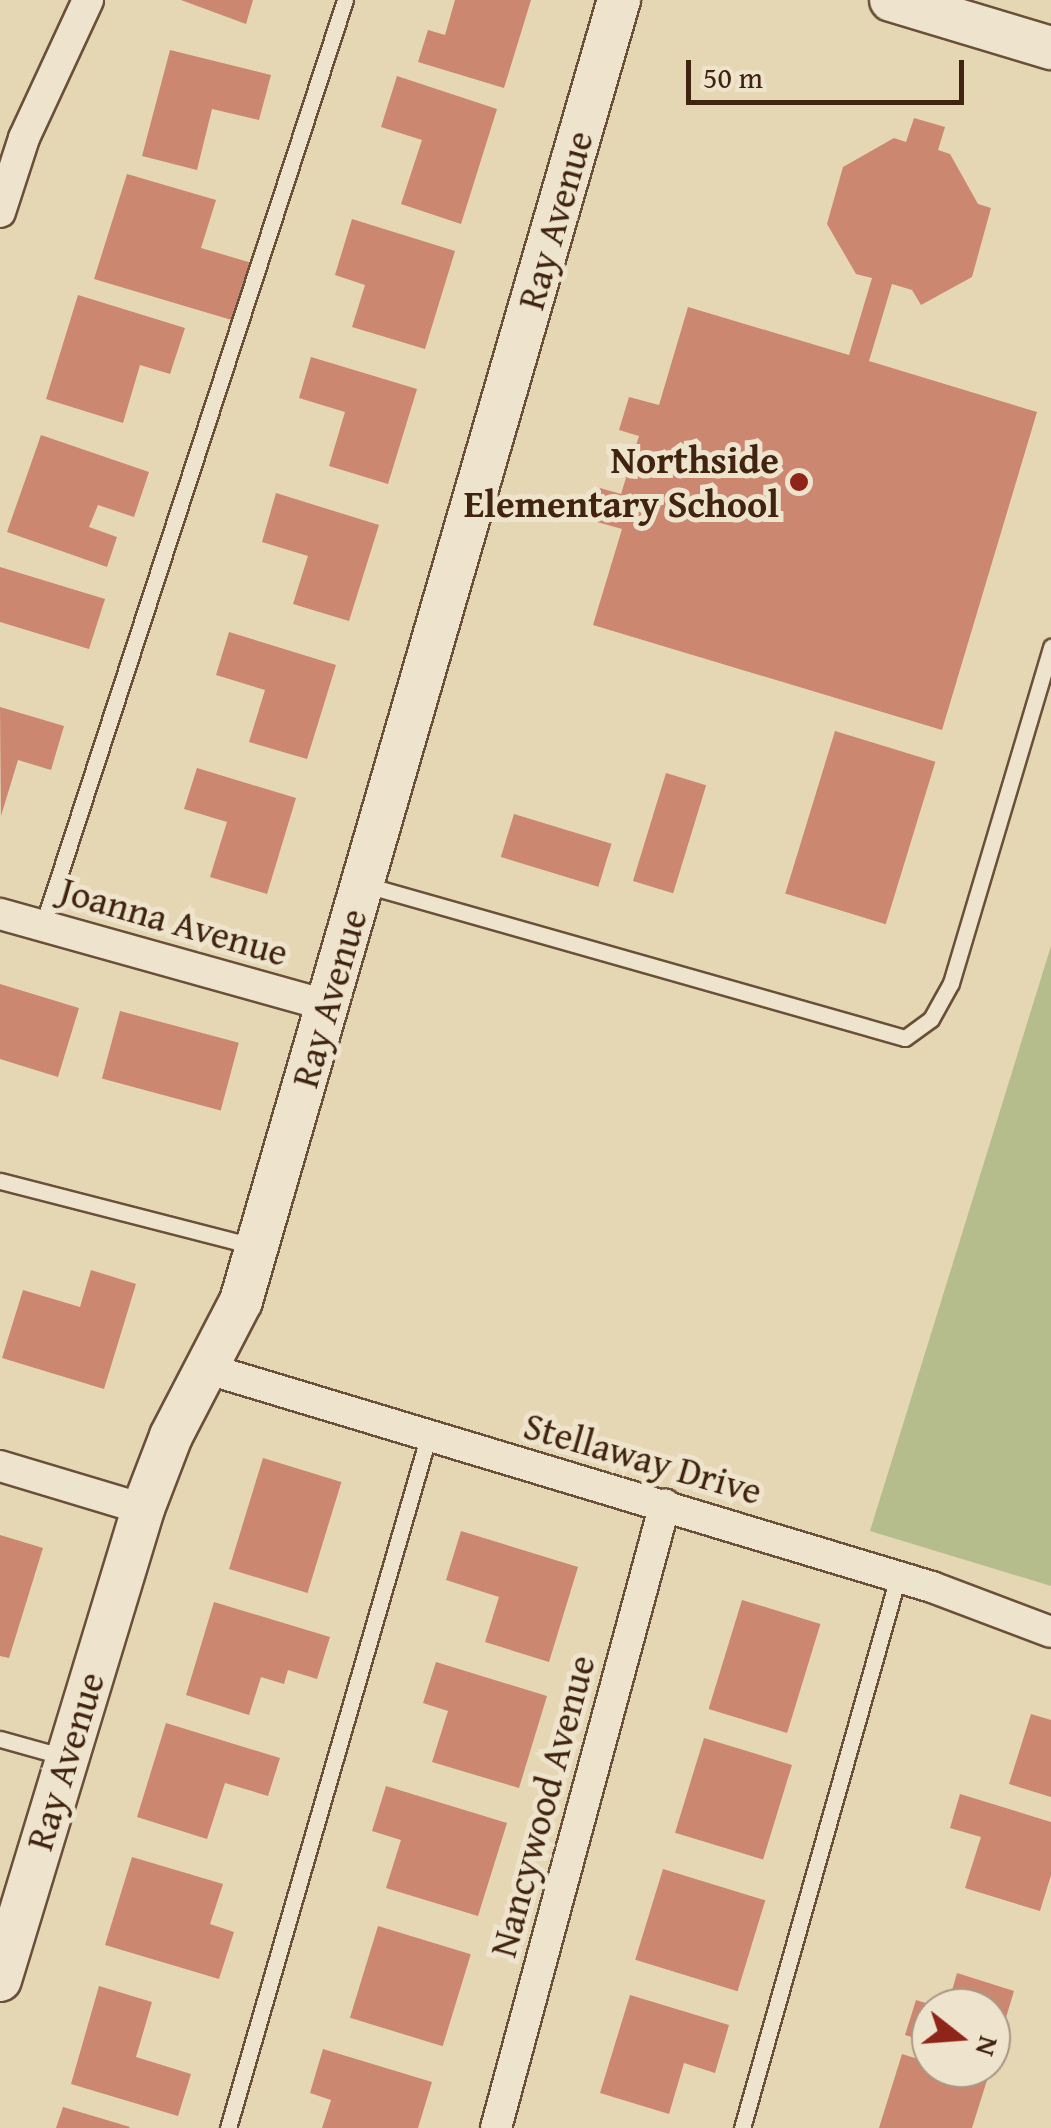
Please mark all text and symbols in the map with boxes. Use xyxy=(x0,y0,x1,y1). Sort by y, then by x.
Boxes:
scale bar xyxy=(691,40,968,102)
text: 50 m xyxy=(703,55,763,99)
street label: Ray Avenue xyxy=(508,125,602,315)
place label: Northside Elementary School xyxy=(464,437,779,526)
marker: Northside Elementary School xyxy=(788,471,810,493)
street label: Joanna Avenue xyxy=(55,867,293,975)
street label: Ray Avenue xyxy=(282,903,376,1093)
street label: Stellaway Drive xyxy=(519,1402,767,1514)
street label: Nancywood Avenue xyxy=(480,1650,604,1962)
street label: Ray Avenue xyxy=(16,1666,114,1856)
north arrow xyxy=(911,1988,1011,2088)
text: N xyxy=(966,2031,1011,2061)

